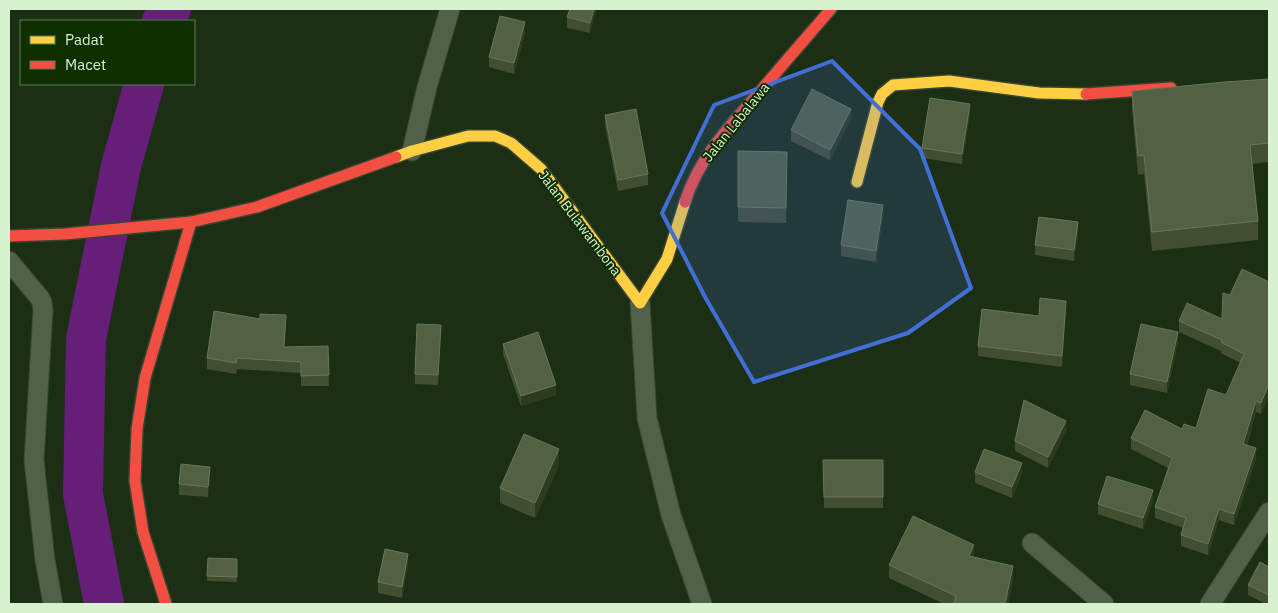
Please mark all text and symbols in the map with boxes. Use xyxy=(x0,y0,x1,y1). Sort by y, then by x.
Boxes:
legend xyxy=(20,20,195,85)
text: Padat xyxy=(65,30,104,49)
text: Macet xyxy=(65,55,106,74)
street label: Jalan Labalawa xyxy=(699,78,774,165)
street label: Jalan Bulawambona xyxy=(535,167,626,280)

